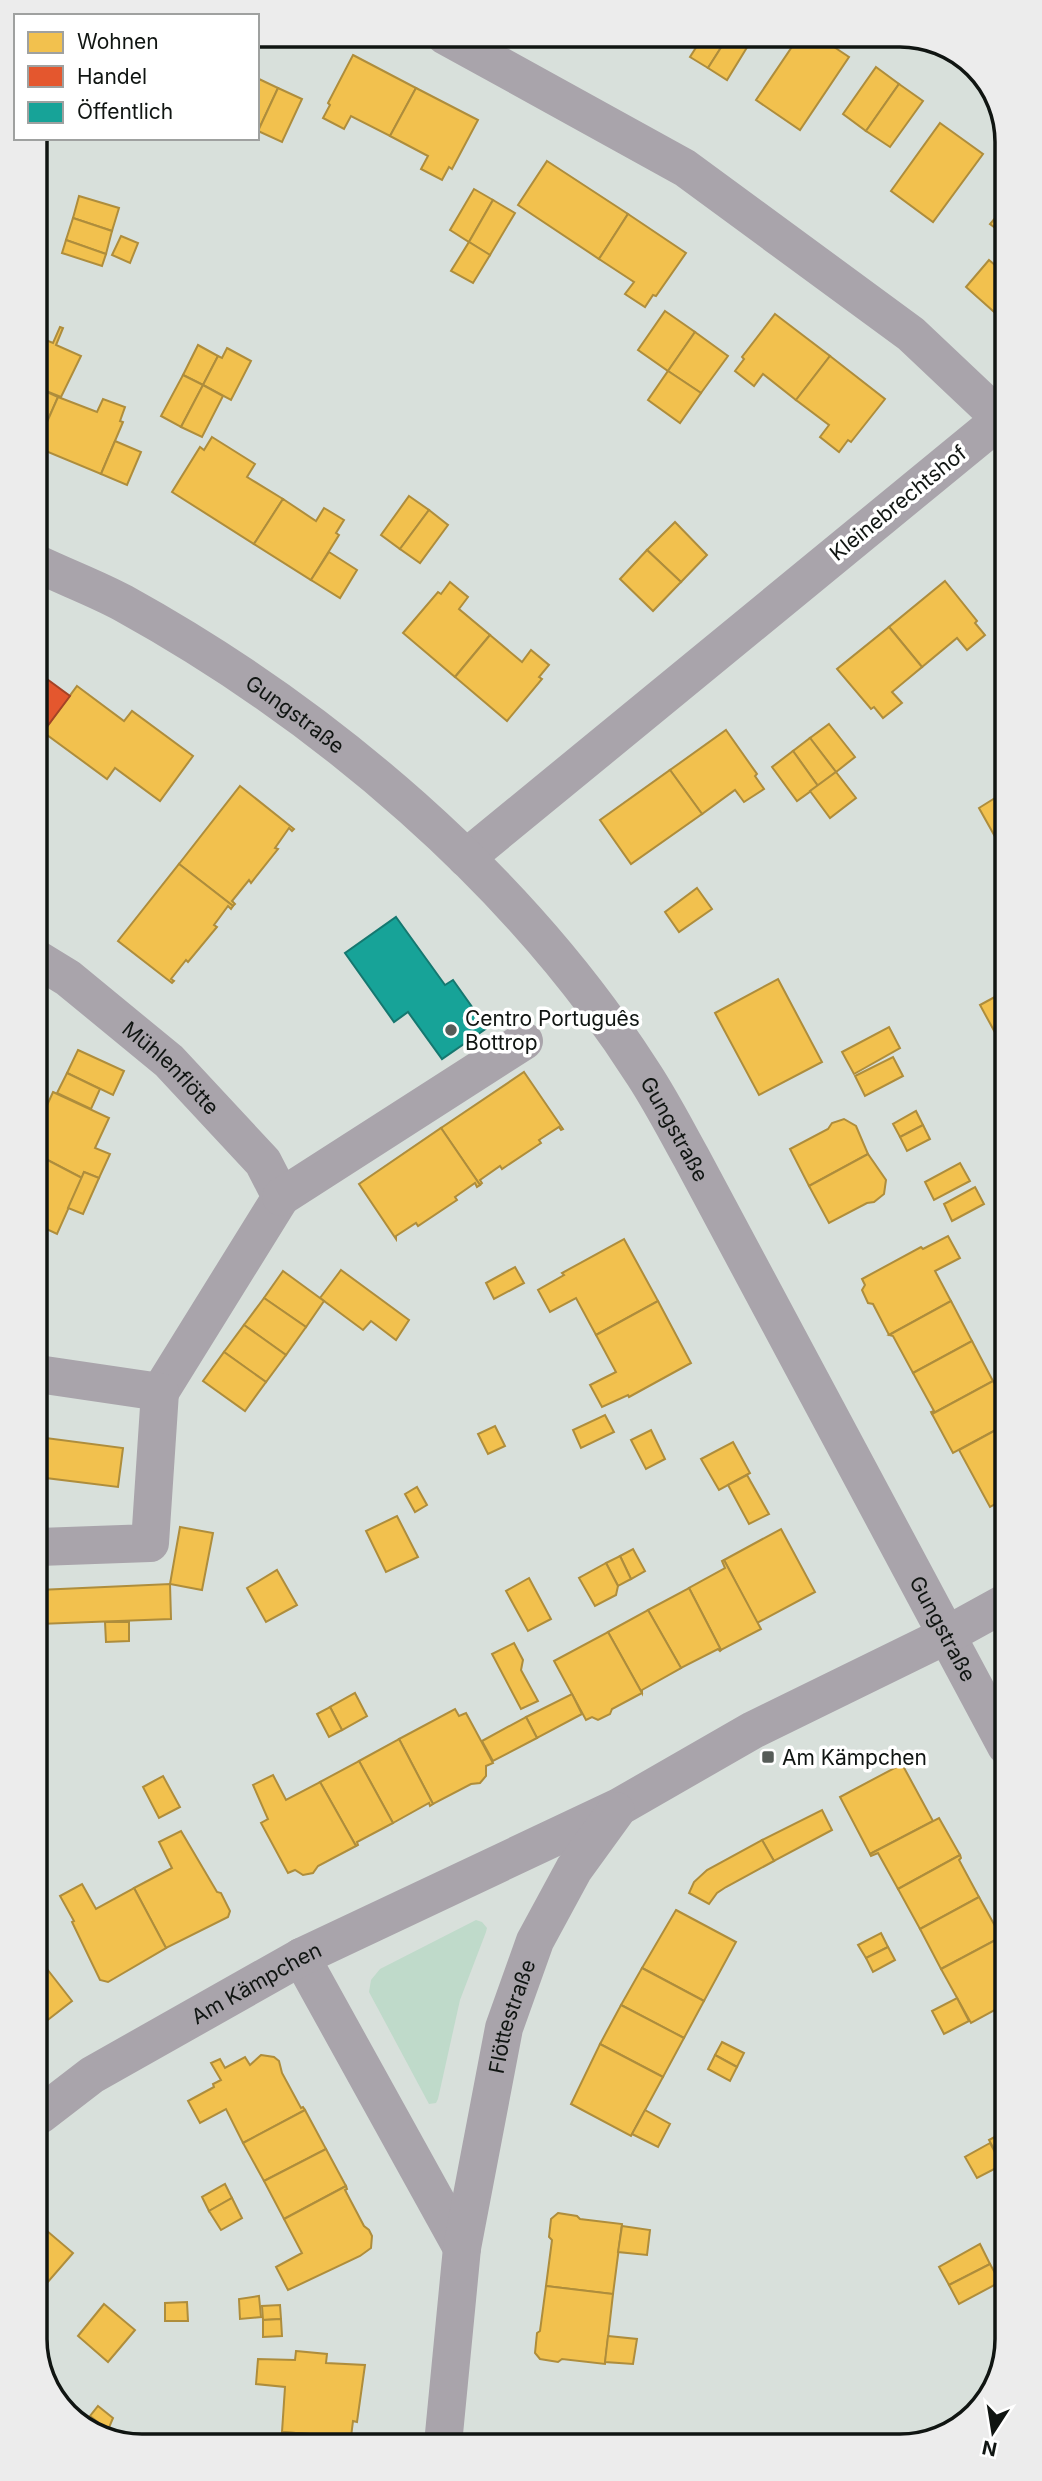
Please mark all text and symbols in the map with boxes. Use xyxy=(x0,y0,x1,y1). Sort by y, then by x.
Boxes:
legend xyxy=(14,14,259,140)
text: Wohnen xyxy=(77,29,159,54)
text: Handel xyxy=(77,64,147,89)
text: Öffentlich xyxy=(77,99,173,124)
street label: Kleinebrechtshof xyxy=(825,440,972,566)
street label: Gungstraße xyxy=(241,670,350,758)
place label: Centro Português Bottrop xyxy=(465,1006,640,1055)
street label: Mühlenflötte xyxy=(118,1016,225,1119)
marker: Centro Português Bottrop xyxy=(443,1022,459,1038)
street label: Gungstraße xyxy=(636,1072,714,1186)
street label: Gungstraße xyxy=(905,1571,982,1686)
place label: Am Kämpchen xyxy=(782,1745,927,1770)
marker: Am Kämpchen xyxy=(760,1749,776,1765)
street label: Am Kämpchen xyxy=(187,1937,325,2029)
street label: Flöttestraße xyxy=(483,1956,540,2076)
north arrow xyxy=(958,2397,1028,2467)
text: N xyxy=(980,2435,999,2461)

